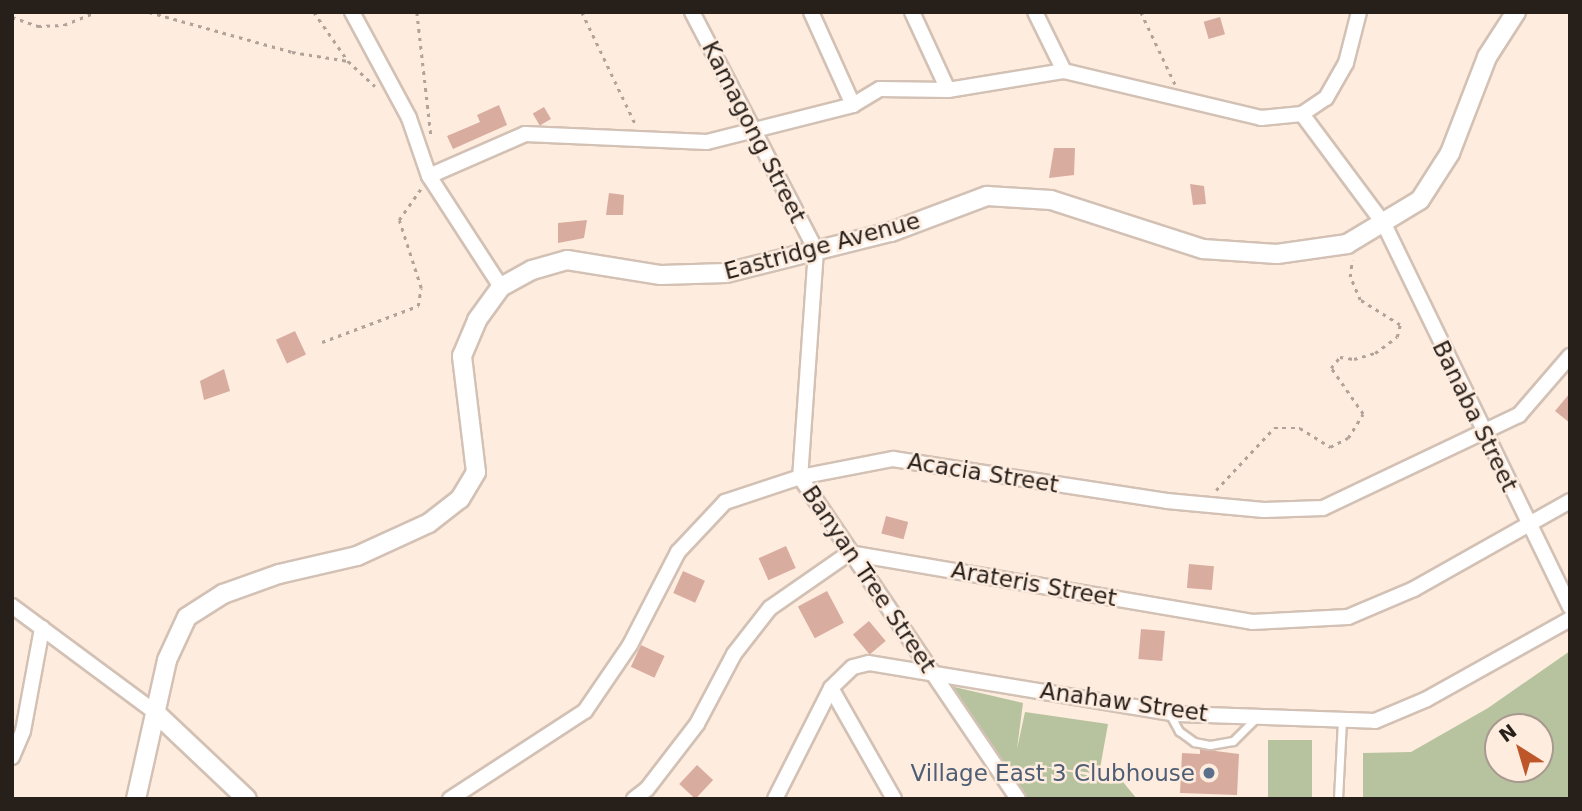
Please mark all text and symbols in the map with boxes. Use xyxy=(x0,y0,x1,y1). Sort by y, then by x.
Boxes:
street label: Kamagong Street xyxy=(696,36,812,228)
street label: Eastridge Avenue xyxy=(721,207,923,285)
street label: Banaba Street xyxy=(1427,336,1523,496)
street label: Acacia Street xyxy=(906,447,1060,499)
street label: Banyan Tree Street xyxy=(796,480,942,678)
street label: Arateris Street xyxy=(949,556,1119,612)
street label: Anahaw Street xyxy=(1038,677,1210,727)
north arrow xyxy=(1484,713,1554,783)
text: N xyxy=(1495,719,1521,746)
place label: Village East 3 Clubhouse xyxy=(911,759,1195,787)
marker: Village East 3 Clubhouse xyxy=(1201,765,1217,781)

